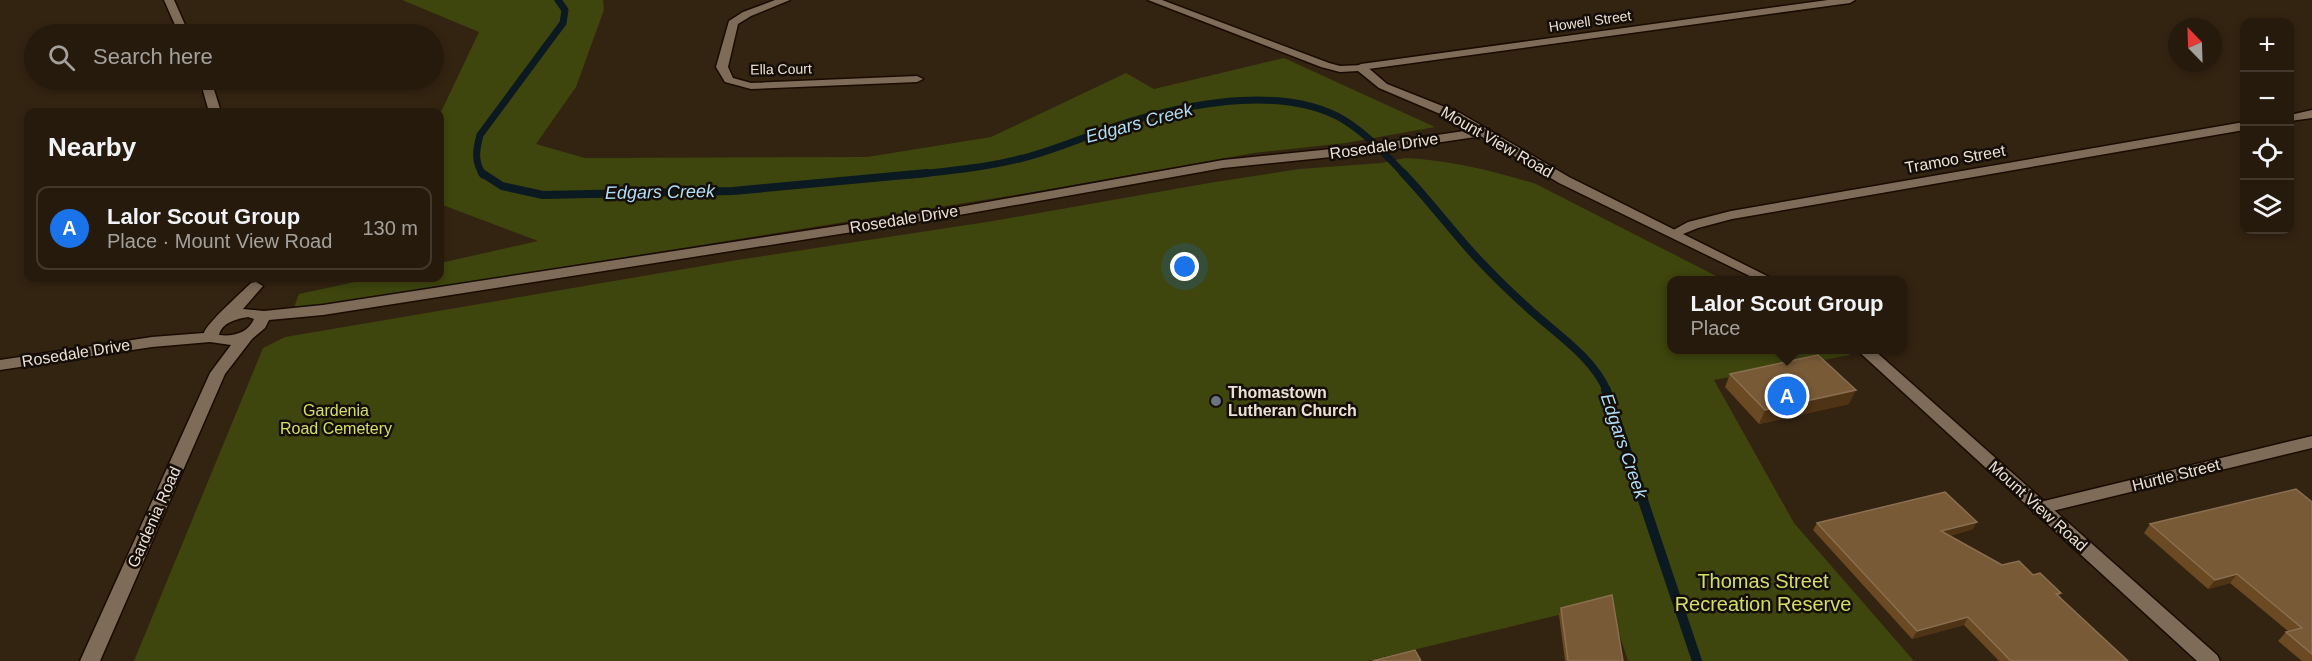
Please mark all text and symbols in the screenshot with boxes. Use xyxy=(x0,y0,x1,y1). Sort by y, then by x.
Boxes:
street label: Howell Street xyxy=(1548,7,1632,35)
north arrow xyxy=(2168,18,2222,72)
map controls xyxy=(2240,18,2294,234)
button: + xyxy=(2240,18,2294,72)
search box xyxy=(24,24,444,90)
icon: search xyxy=(45,41,78,74)
text: Search here xyxy=(93,44,213,69)
street label: Ella Court xyxy=(750,60,812,78)
button: − xyxy=(2240,72,2294,126)
water label: Edgars Creek xyxy=(1083,99,1196,147)
street label: Mount View Road xyxy=(1438,103,1556,181)
button: locate xyxy=(2240,126,2294,180)
street label: Rosedale Drive xyxy=(1329,130,1439,162)
text: Nearby xyxy=(48,132,136,162)
street label: Tramoo Street xyxy=(1903,142,2007,176)
button: layers xyxy=(2240,180,2294,234)
water label: Edgars Creek xyxy=(605,181,716,203)
street label: Rosedale Drive xyxy=(849,202,959,236)
text: Lalor Scout Group xyxy=(107,204,300,229)
text: A xyxy=(62,217,77,239)
text: 130 m xyxy=(362,217,418,239)
text: Place · Mount View Road xyxy=(107,230,332,252)
your location xyxy=(1170,252,1199,281)
popup xyxy=(1667,276,1907,354)
text: Lalor Scout Group xyxy=(1690,291,1884,316)
text: Place xyxy=(1690,317,1740,339)
street label: Rosedale Drive xyxy=(21,336,131,370)
pin: A xyxy=(1768,374,1806,418)
place label: Thomastown Lutheran Church xyxy=(1228,384,1357,419)
water label: Edgars Creek xyxy=(1597,391,1652,502)
marker: Thomastown Lutheran Church xyxy=(1209,394,1223,408)
park label: Gardenia Road Cemetery xyxy=(280,402,392,437)
street label: Hurtle Street xyxy=(2130,456,2222,494)
street label: Mount View Road xyxy=(1985,458,2091,554)
street label: Gardenia Road xyxy=(124,464,184,570)
park label: Thomas Street Recreation Reserve xyxy=(1675,570,1851,615)

